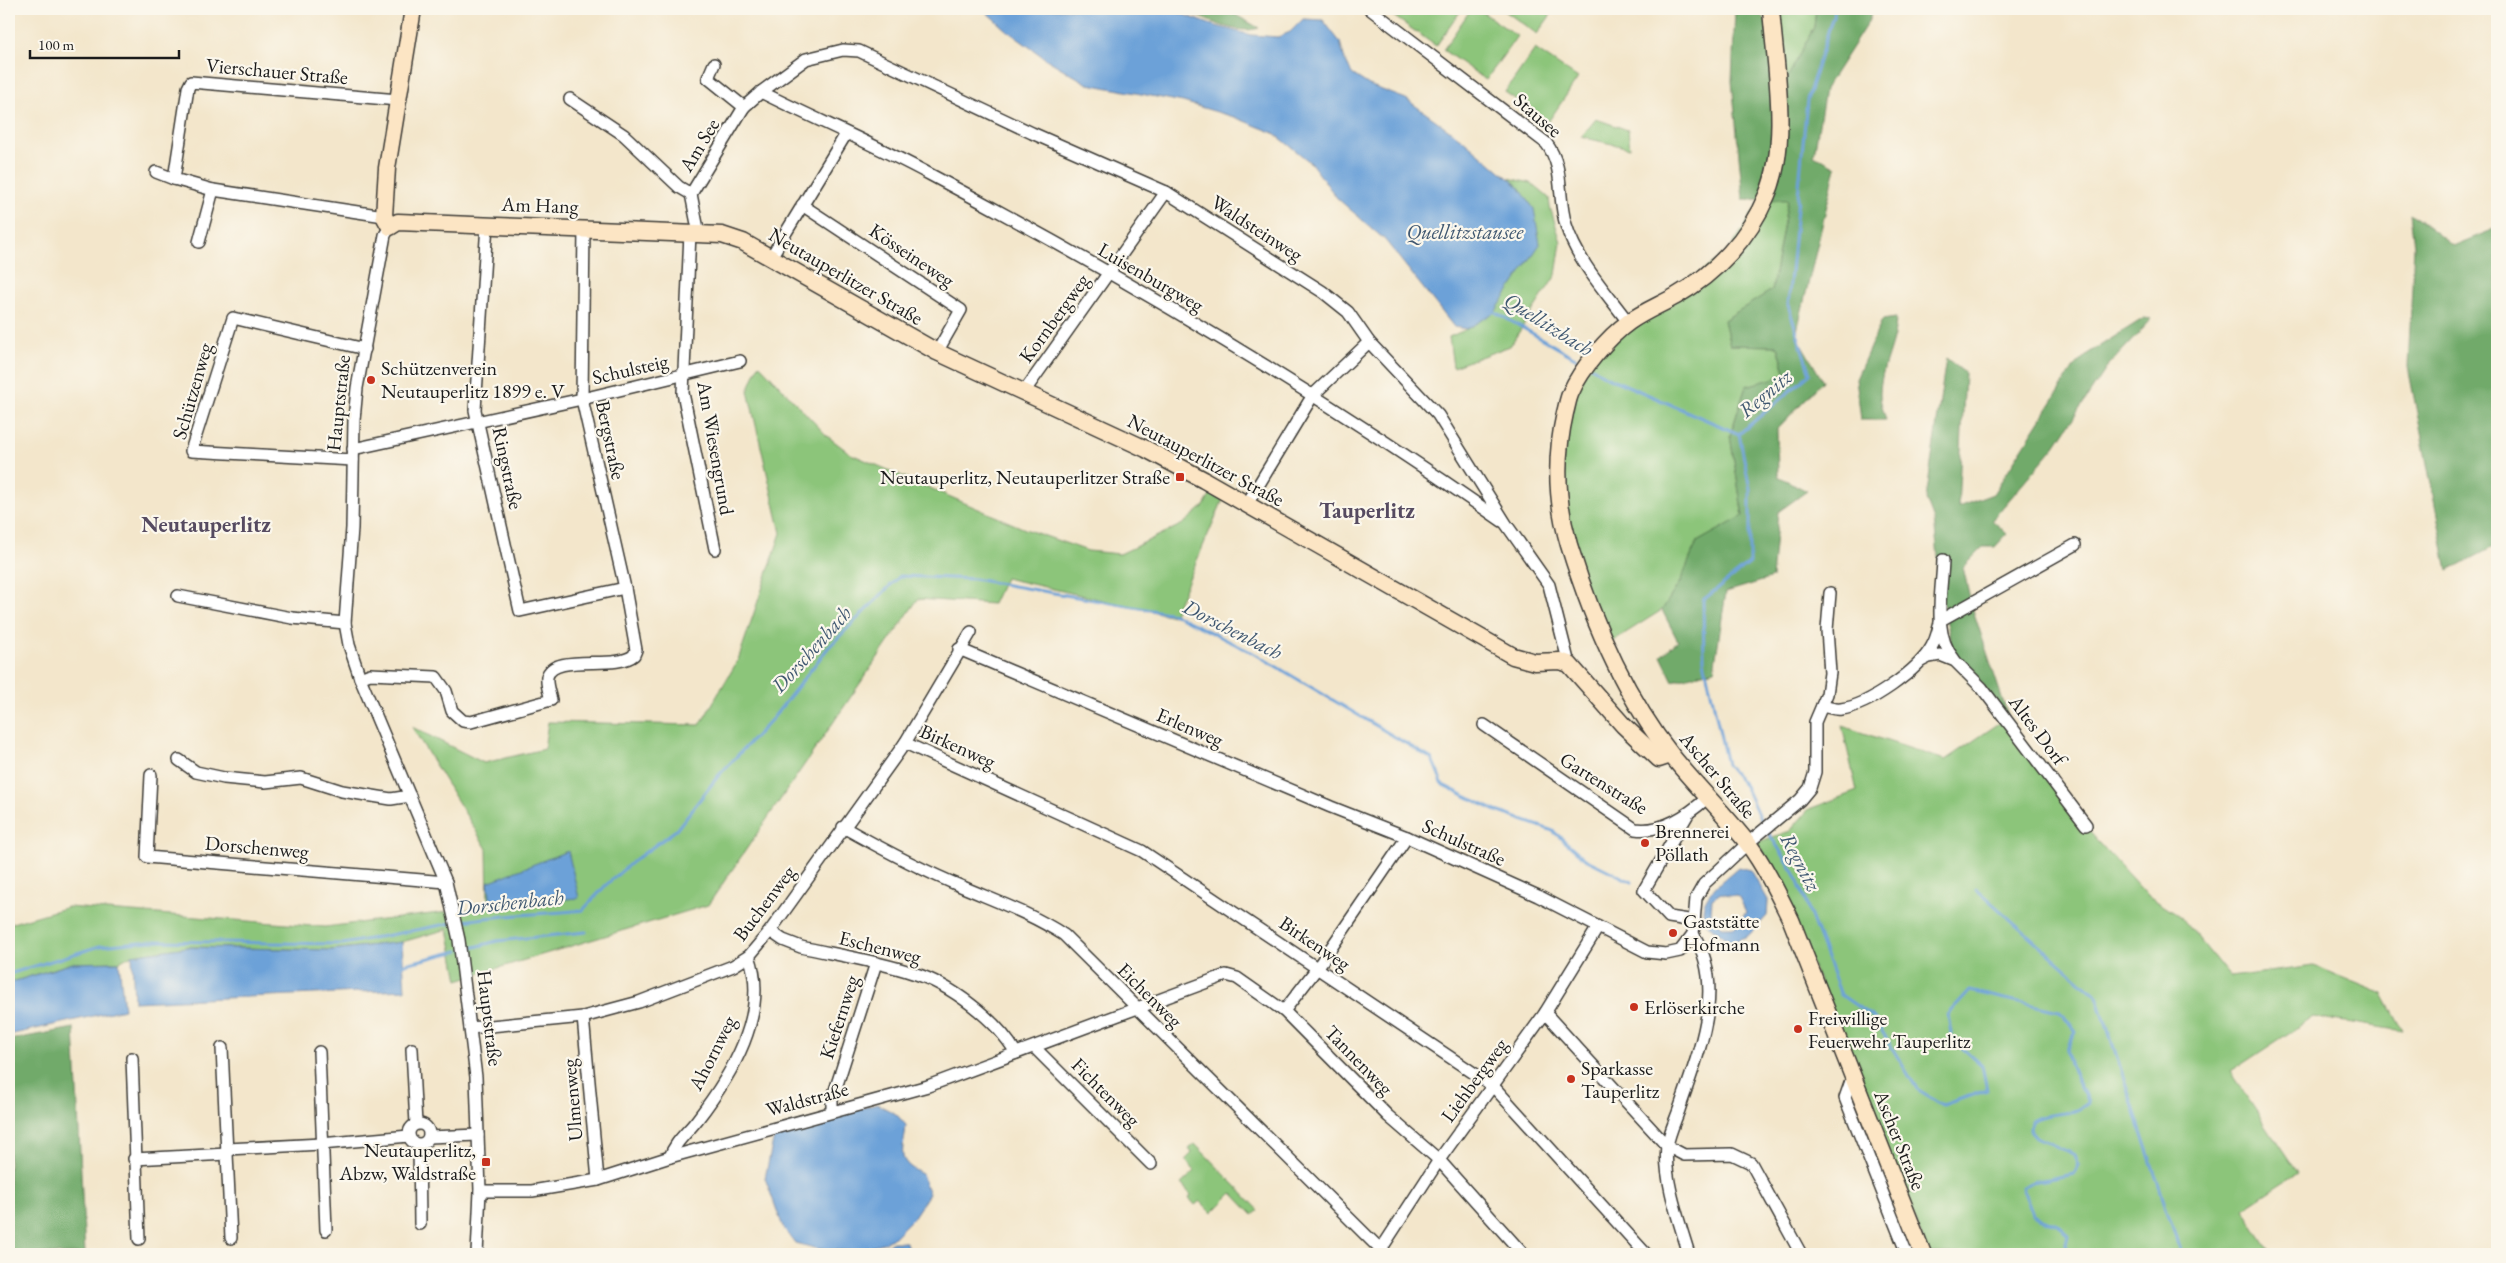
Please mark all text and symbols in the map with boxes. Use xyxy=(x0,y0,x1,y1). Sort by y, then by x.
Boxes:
scale bar xyxy=(30,28,179,60)
text: 100 m xyxy=(38,35,75,54)
street label: Vierschauer Straße xyxy=(205,52,349,90)
street label: Stausee xyxy=(1508,87,1568,143)
street label: Am See xyxy=(672,113,725,177)
street label: Waldsteinweg xyxy=(1206,189,1308,268)
street label: Am Hang xyxy=(500,191,579,219)
street label: Kösseineweg xyxy=(864,217,960,293)
water label: Quellitzstausee xyxy=(1407,218,1524,245)
street label: Neutauperlitzer Straße xyxy=(764,221,928,331)
street label: Luisenburgweg xyxy=(1093,236,1209,318)
street label: Kornbergweg xyxy=(1013,268,1095,368)
water label: Quellitzbach xyxy=(1499,286,1599,362)
street label: Schützenweg xyxy=(166,339,218,442)
street label: Schulsteig xyxy=(589,348,671,390)
street label: Hauptstraße xyxy=(320,353,356,452)
place label: Schützenverein Neutauperlitz 1899 e. V xyxy=(381,355,565,404)
water label: Regnitz xyxy=(1732,362,1798,423)
marker: Schützenverein Neutauperlitz 1899 e. V xyxy=(365,374,377,386)
street label: Am Wiesengrund xyxy=(691,378,741,518)
street label: Bergstraße xyxy=(590,398,632,482)
street label: Neutauperlitzer Straße xyxy=(1123,408,1289,512)
street label: Ringstraße xyxy=(487,424,529,512)
place label: Neutauperlitz, Neutauperlitzer Straße xyxy=(880,464,1170,490)
marker: Neutauperlitz, Neutauperlitzer Straße xyxy=(1174,471,1186,483)
district label: Tauperlitz xyxy=(1319,496,1415,525)
district label: Neutauperlitz xyxy=(141,510,271,539)
water label: Dorschenbach xyxy=(1178,592,1287,666)
water label: Dorschenbach xyxy=(764,600,857,699)
street label: Altes Dorf xyxy=(2003,689,2074,772)
street label: Erlenweg xyxy=(1153,701,1228,753)
street label: Birkenweg xyxy=(916,718,1000,774)
street label: Ascher Straße xyxy=(1674,726,1762,824)
street label: Gartenstraße xyxy=(1555,746,1653,820)
street label: Schulstraße xyxy=(1418,812,1510,872)
place label: Brennerei Pöllath xyxy=(1655,818,1730,867)
water label: Regnitz xyxy=(1774,828,1828,896)
street label: Dorschenweg xyxy=(204,830,310,865)
marker: Brennerei Pöllath xyxy=(1639,837,1651,849)
street label: Buchenweg xyxy=(727,860,801,946)
water label: Dorschenbach xyxy=(454,883,565,921)
place label: Gaststätte Hofmann xyxy=(1683,908,1761,957)
street label: Birkenweg xyxy=(1274,910,1356,976)
street label: Eschenweg xyxy=(836,924,924,970)
marker: Gaststätte Hofmann xyxy=(1667,927,1679,939)
street label: Eichenweg xyxy=(1112,957,1188,1033)
street label: Hauptstraße xyxy=(471,968,509,1068)
street label: Kiefernweg xyxy=(813,972,865,1062)
place label: Erlöserkirche xyxy=(1644,994,1745,1020)
marker: Erlöserkirche xyxy=(1628,1001,1640,1013)
place label: Freiwillige Feuerwehr Tauperlitz xyxy=(1808,1005,1971,1054)
street label: Ahornweg xyxy=(682,1011,742,1096)
street label: Tannenweg xyxy=(1319,1019,1399,1101)
marker: Freiwillige Feuerwehr Tauperlitz xyxy=(1792,1023,1804,1035)
street label: Liehbergweg xyxy=(1435,1033,1513,1127)
street label: Fichtenweg xyxy=(1066,1052,1146,1132)
place label: Sparkasse Tauperlitz xyxy=(1581,1055,1660,1104)
street label: Ulmenweg xyxy=(555,1057,589,1142)
marker: Sparkasse Tauperlitz xyxy=(1565,1073,1577,1085)
street label: Waldstraße xyxy=(763,1075,851,1122)
street label: Ascher Straße xyxy=(1868,1085,1932,1194)
place label: Neutauperlitz, Abzw, Waldstraße xyxy=(338,1137,476,1186)
marker: Neutauperlitz, Abzw, Waldstraße xyxy=(480,1156,492,1168)

